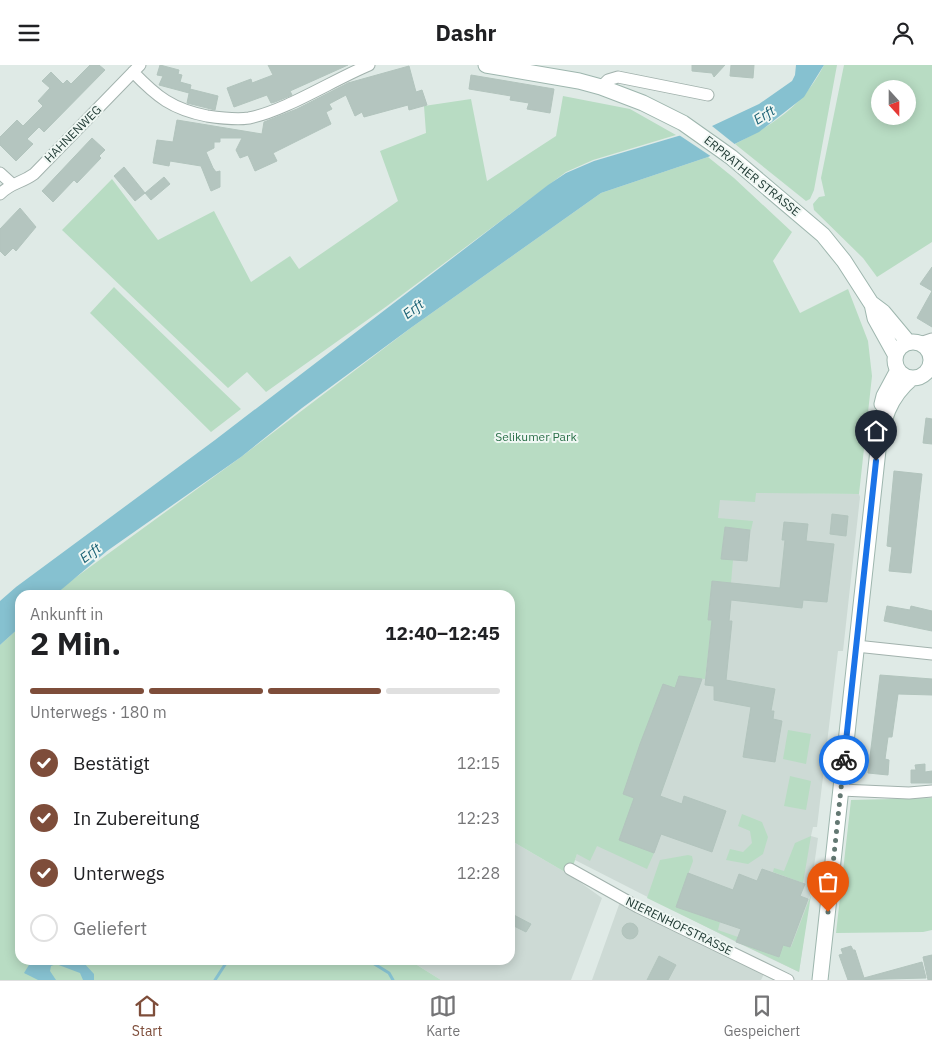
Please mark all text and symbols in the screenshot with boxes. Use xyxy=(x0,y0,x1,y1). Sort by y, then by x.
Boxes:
text: Dashr xyxy=(436,18,496,47)
icon: menu xyxy=(15,19,43,47)
icon: person xyxy=(889,19,917,47)
north arrow xyxy=(871,80,916,125)
map controls xyxy=(871,80,916,125)
water label: Erft xyxy=(750,101,778,128)
street label: HAHNENWEG xyxy=(41,102,104,165)
street label: ERPRATHER STRASSE xyxy=(701,132,803,219)
water label: Erft xyxy=(399,295,428,323)
pin xyxy=(855,410,897,461)
icon: home xyxy=(862,417,890,445)
park label: Selikumer Park xyxy=(495,429,577,444)
water label: Erft xyxy=(76,539,105,567)
text: Ankunft in xyxy=(30,604,103,624)
text: 12:40–12:45 xyxy=(385,621,500,645)
text: 2 Min. xyxy=(30,622,121,664)
text: Unterwegs · 180 m xyxy=(30,702,167,722)
courier xyxy=(819,735,869,785)
icon: bike xyxy=(830,746,858,774)
icon: check xyxy=(30,749,58,777)
text: Bestätigt xyxy=(73,751,150,775)
text: 12:15 xyxy=(457,753,500,773)
icon: check xyxy=(30,804,58,832)
text: In Zubereitung xyxy=(73,806,199,830)
text: 12:23 xyxy=(457,808,500,828)
icon: check xyxy=(30,859,58,887)
text: Unterwegs xyxy=(73,861,165,885)
pin xyxy=(807,861,849,912)
text: 12:28 xyxy=(457,863,500,883)
icon: bag xyxy=(814,868,842,896)
street label: NIERENHOFSTRASSE xyxy=(623,893,735,958)
text: Geliefert xyxy=(73,916,147,940)
tab: Start xyxy=(132,992,162,1040)
tab: Karte xyxy=(426,992,460,1040)
tab: Gespeichert xyxy=(724,992,800,1040)

